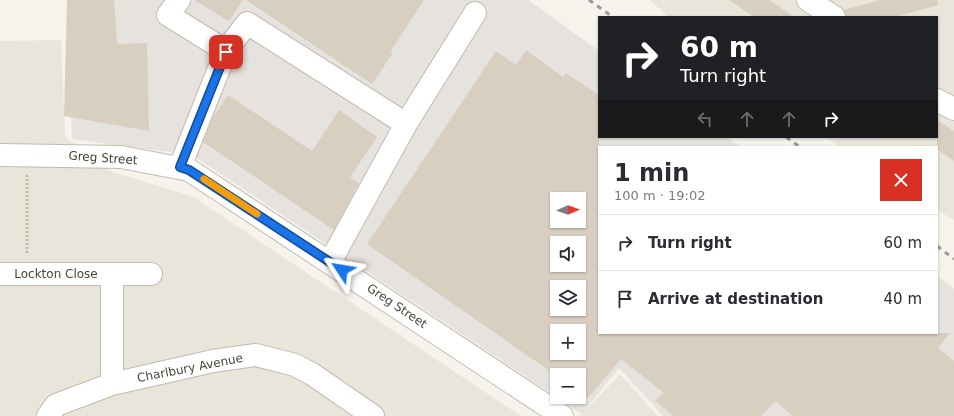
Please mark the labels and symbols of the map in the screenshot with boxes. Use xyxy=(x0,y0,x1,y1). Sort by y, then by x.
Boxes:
pin xyxy=(209,35,243,69)
street label: Greg Street xyxy=(68,149,138,167)
north arrow xyxy=(550,192,586,228)
position arrow xyxy=(321,249,363,291)
street label: Lockton Close xyxy=(14,267,98,281)
street label: Greg Street xyxy=(364,281,430,331)
street label: Charlbury Avenue xyxy=(136,351,244,385)

